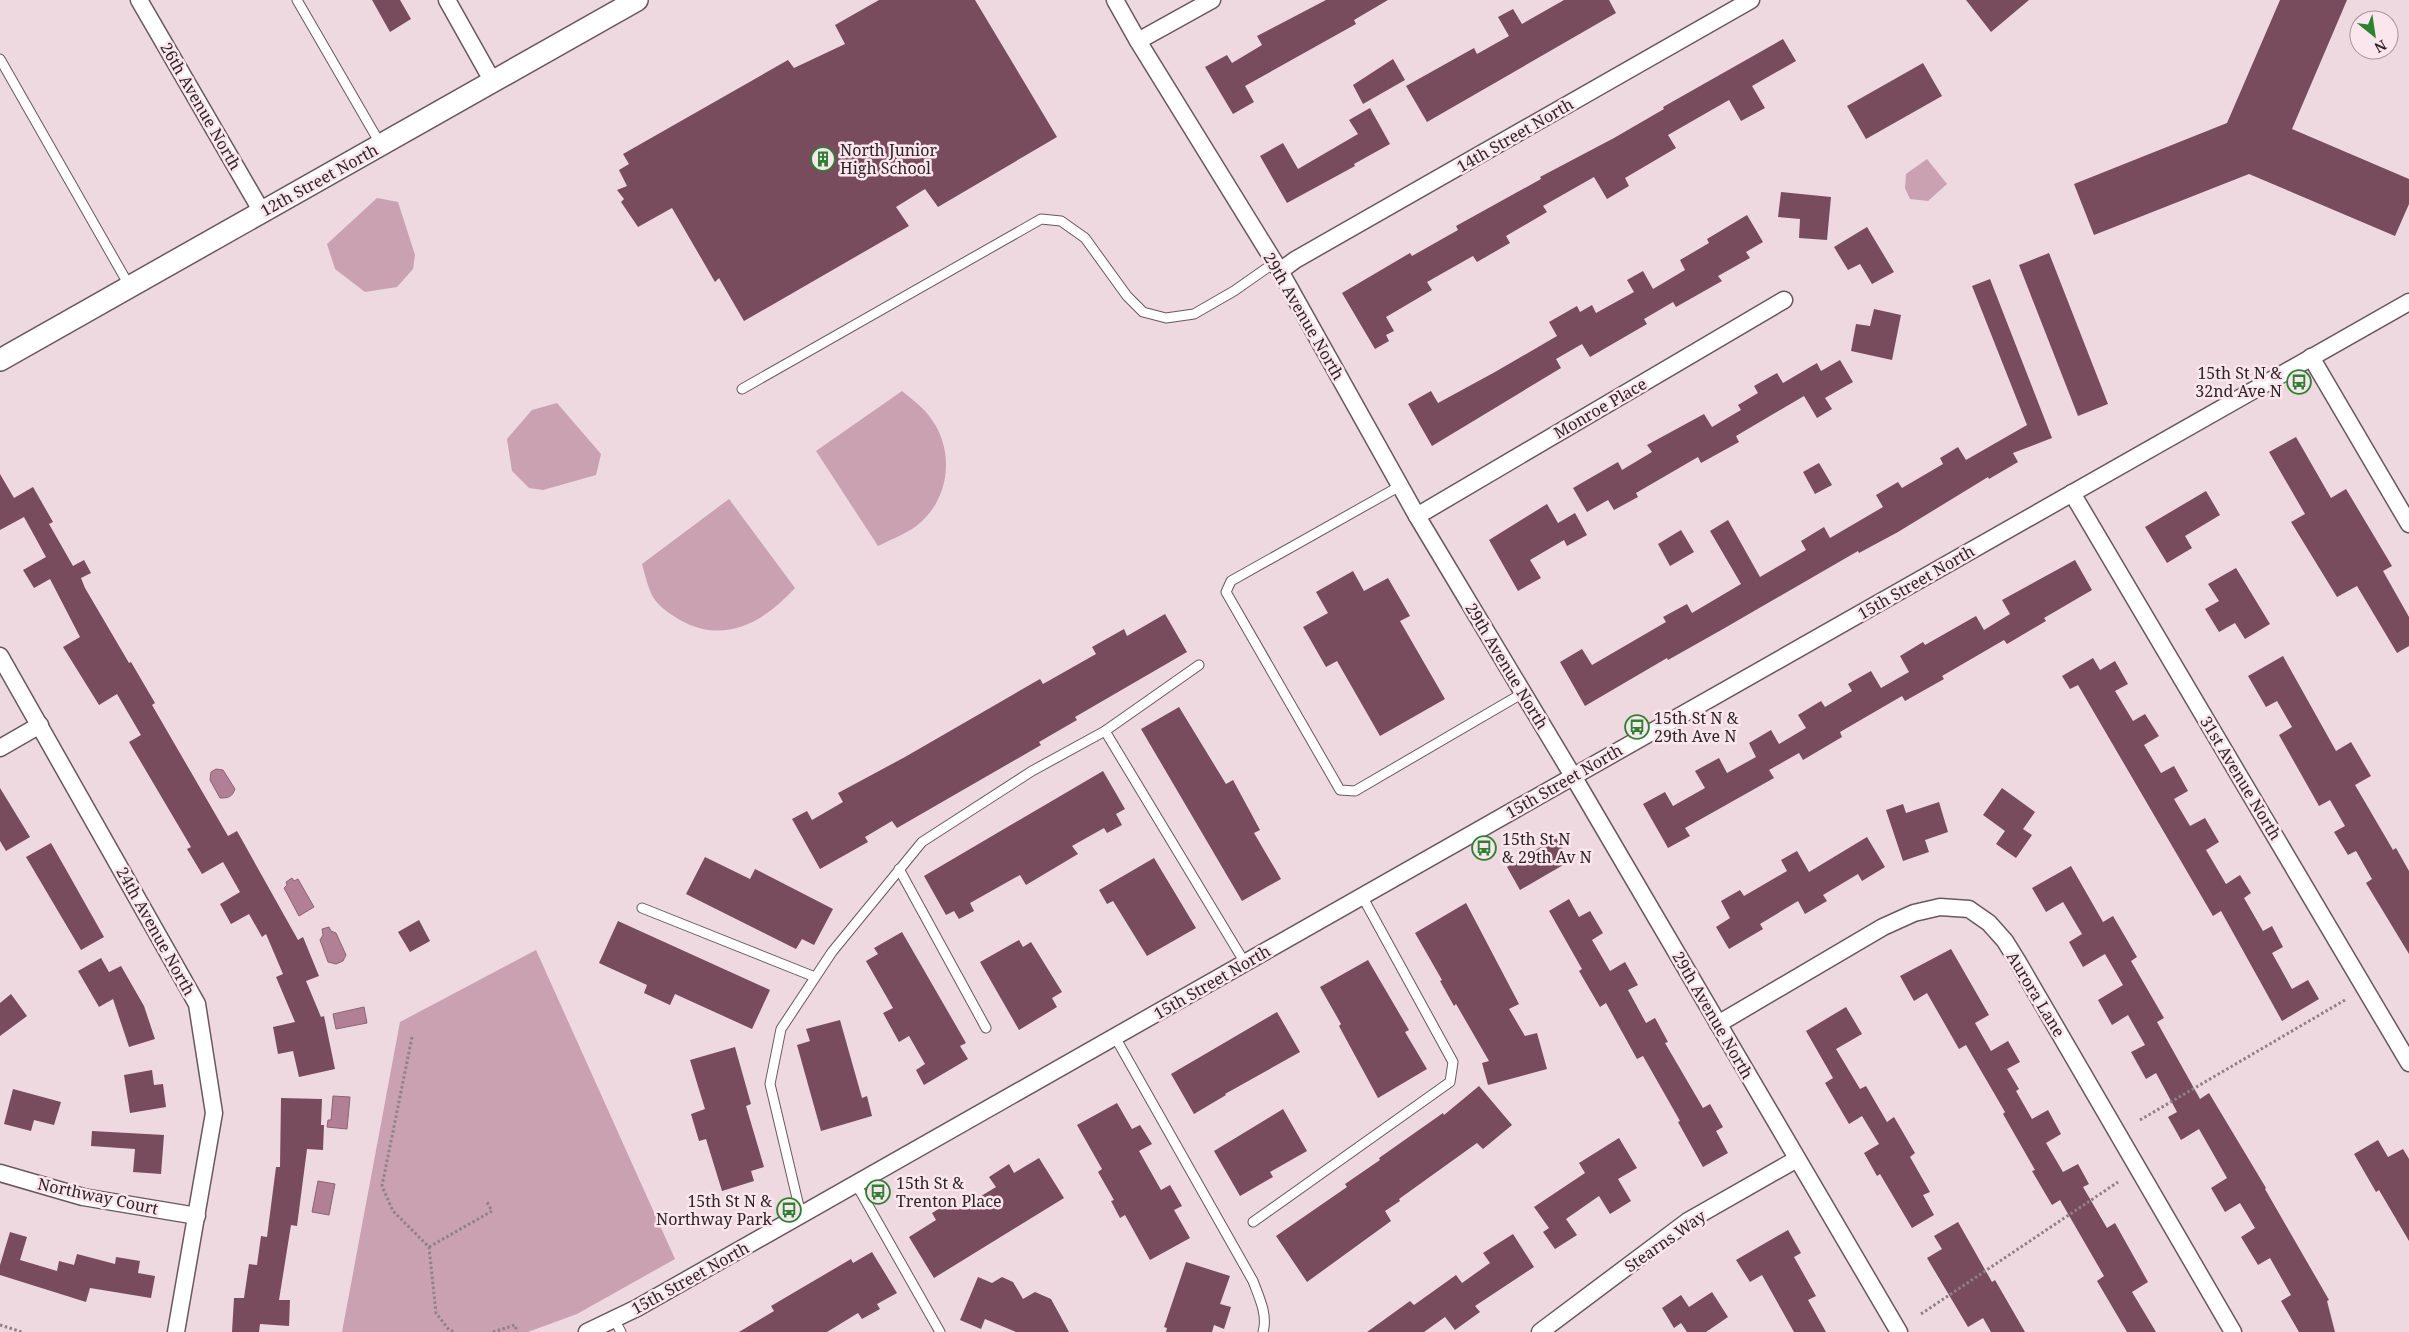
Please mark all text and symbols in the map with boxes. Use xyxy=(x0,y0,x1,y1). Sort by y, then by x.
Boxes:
north arrow xyxy=(2349,10,2399,60)
text: N xyxy=(2371,36,2390,58)
street label: 26th Avenue North xyxy=(155,38,247,174)
street label: 14th Street North xyxy=(1453,93,1577,177)
street label: 12th Street North xyxy=(256,139,382,221)
place label: North Junior High School xyxy=(840,139,937,179)
building icon: North Junior High School xyxy=(810,146,836,172)
street label: 29th Avenue North xyxy=(1258,248,1350,384)
place label: 15th St N & 32nd Ave N xyxy=(2195,362,2282,402)
bus stop icon: 15th St N & 32nd Ave N xyxy=(2286,369,2312,395)
street label: Monroe Place xyxy=(1549,372,1651,444)
street label: 15th Street North xyxy=(1854,540,1978,624)
street label: 29th Avenue North xyxy=(1461,599,1553,733)
place label: 15th St N & 29th Ave N xyxy=(1654,707,1739,747)
street label: 31st Avenue North xyxy=(2195,712,2287,844)
bus stop icon: 15th St N & 29th Ave N xyxy=(1624,714,1650,740)
street label: 15th Street North xyxy=(1502,739,1626,823)
place label: 15th St N & 29th Av N xyxy=(1502,828,1592,868)
bus stop icon: 15th St N & 29th Av N xyxy=(1471,835,1497,861)
street label: 24th Avenue North xyxy=(111,863,201,999)
street label: 15th Street North xyxy=(1150,940,1274,1024)
street label: 29th Avenue North xyxy=(1667,947,1759,1083)
street label: Aurora Lane xyxy=(2002,947,2070,1041)
street label: Northway Court xyxy=(36,1172,161,1220)
place label: 15th St & Trenton Place xyxy=(896,1172,1002,1212)
bus stop icon: 15th St & Trenton Place xyxy=(865,1179,891,1205)
place label: 15th St N & Northway Park xyxy=(656,1190,773,1230)
bus stop icon: 15th St N & Northway Park xyxy=(776,1197,802,1223)
street label: Stearns Way xyxy=(1620,1204,1711,1277)
street label: 15th Street North xyxy=(627,1237,753,1319)

